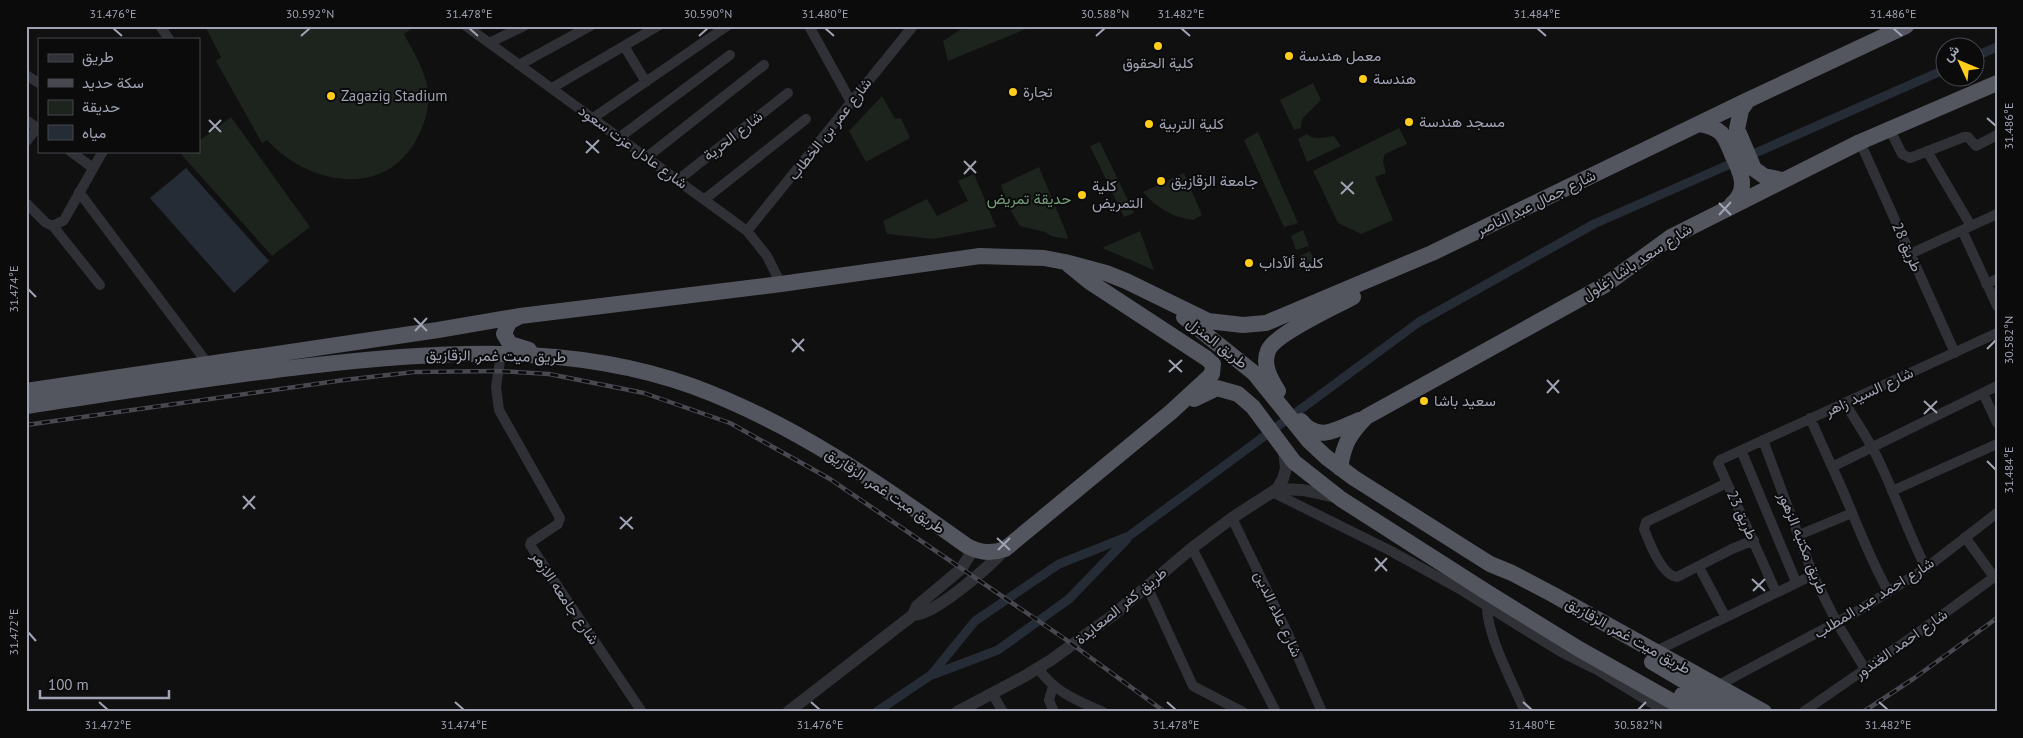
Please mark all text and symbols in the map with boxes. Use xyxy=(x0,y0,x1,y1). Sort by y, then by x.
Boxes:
text: 31.476°E xyxy=(90,6,136,21)
text: 30.592°N xyxy=(286,6,334,21)
text: 31.478°E xyxy=(446,6,492,21)
text: 30.590°N xyxy=(684,6,732,21)
text: 31.480°E xyxy=(802,6,848,21)
text: 30.588°N xyxy=(1081,6,1129,21)
text: 31.482°E xyxy=(1158,6,1204,21)
text: 31.484°E xyxy=(1514,6,1560,21)
text: 31.486°E xyxy=(1870,6,1916,21)
legend xyxy=(38,38,200,152)
north arrow xyxy=(1936,38,1986,88)
marker: كلية الحقوق xyxy=(1152,40,1164,52)
text: ش xyxy=(1938,41,1963,65)
place label: معمل هندسة xyxy=(1299,46,1381,65)
text: طريق xyxy=(82,47,114,67)
marker: معمل هندسة xyxy=(1283,50,1295,62)
place label: كلية الحقوق xyxy=(1122,53,1194,72)
place label: هندسة xyxy=(1373,69,1416,88)
text: سكة حديد xyxy=(82,73,144,92)
marker: هندسة xyxy=(1357,73,1369,85)
street label: شارع عمر بن الخطاب xyxy=(784,74,877,185)
place label: تجارة xyxy=(1023,82,1053,101)
place label: Zagazig Stadium xyxy=(341,86,447,105)
marker: تجارة xyxy=(1007,86,1019,98)
marker: Zagazig Stadium xyxy=(325,90,337,102)
text: حديقة xyxy=(82,97,120,116)
street label: شارع عادل عزت سعود xyxy=(574,101,692,194)
text: 31.486°E xyxy=(2001,103,2016,149)
street label: شارع الحرية xyxy=(699,106,768,166)
place label: مسجد هندسة xyxy=(1419,112,1505,131)
place label: كلية التربية xyxy=(1159,114,1224,133)
marker: مسجد هندسة xyxy=(1403,116,1415,128)
marker: كلية التربية xyxy=(1143,118,1155,130)
text: مياه xyxy=(82,123,106,142)
street label: شارع جمال عبد الناصر xyxy=(1472,165,1600,242)
place label: جامعة الزقازيق xyxy=(1171,171,1258,191)
marker: جامعة الزقازيق xyxy=(1155,175,1167,187)
place label: كلية التمريض xyxy=(1092,176,1143,213)
park label: حديقة تمريض xyxy=(987,189,1071,209)
marker: كلية التمريض xyxy=(1076,189,1088,201)
street label: شارع سعد باشا زغلول xyxy=(1578,219,1697,306)
street label: طريق 28 xyxy=(1887,219,1927,275)
place label: كلية ألآداب xyxy=(1259,253,1324,272)
marker: كلية ألآداب xyxy=(1243,257,1255,269)
text: 31.474°E xyxy=(6,266,21,312)
street label: طريق المنزل xyxy=(1182,313,1252,373)
text: 30.582°N xyxy=(2001,316,2016,364)
street label: طريق ميت غمر, الزقازيق xyxy=(426,345,567,367)
street label: شارع السيد زاهر xyxy=(1820,363,1917,423)
place label: سعيد باشا xyxy=(1434,391,1496,410)
marker: سعيد باشا xyxy=(1418,395,1430,407)
street label: طريق ميت غمر, الزقازيق xyxy=(821,443,949,539)
text: 31.484°E xyxy=(2001,447,2016,493)
street label: طريق 23 xyxy=(1722,487,1762,543)
street label: طريق مكتبه الزهور xyxy=(1773,488,1833,597)
street label: شارع جامعه الازهر xyxy=(525,547,604,649)
street label: شارع احمد عبد المطلب xyxy=(1810,553,1939,644)
street label: طريق كفر الصعايدة xyxy=(1071,563,1171,649)
street label: شارع علاء الدين xyxy=(1248,568,1307,661)
street label: طريق ميت غمر, الزقازيق xyxy=(1562,593,1694,679)
street label: شارع احمد الغندور xyxy=(1850,604,1952,685)
text: 31.472°E xyxy=(6,609,21,655)
scale bar xyxy=(40,668,169,700)
text: 100 m xyxy=(48,675,89,694)
text: 31.472°E xyxy=(85,717,131,732)
text: 31.474°E xyxy=(441,717,487,732)
text: 31.476°E xyxy=(797,717,843,732)
text: 31.478°E xyxy=(1153,717,1199,732)
text: 31.480°E xyxy=(1509,717,1555,732)
text: 30.582°N xyxy=(1614,717,1662,732)
text: 31.482°E xyxy=(1865,717,1911,732)

